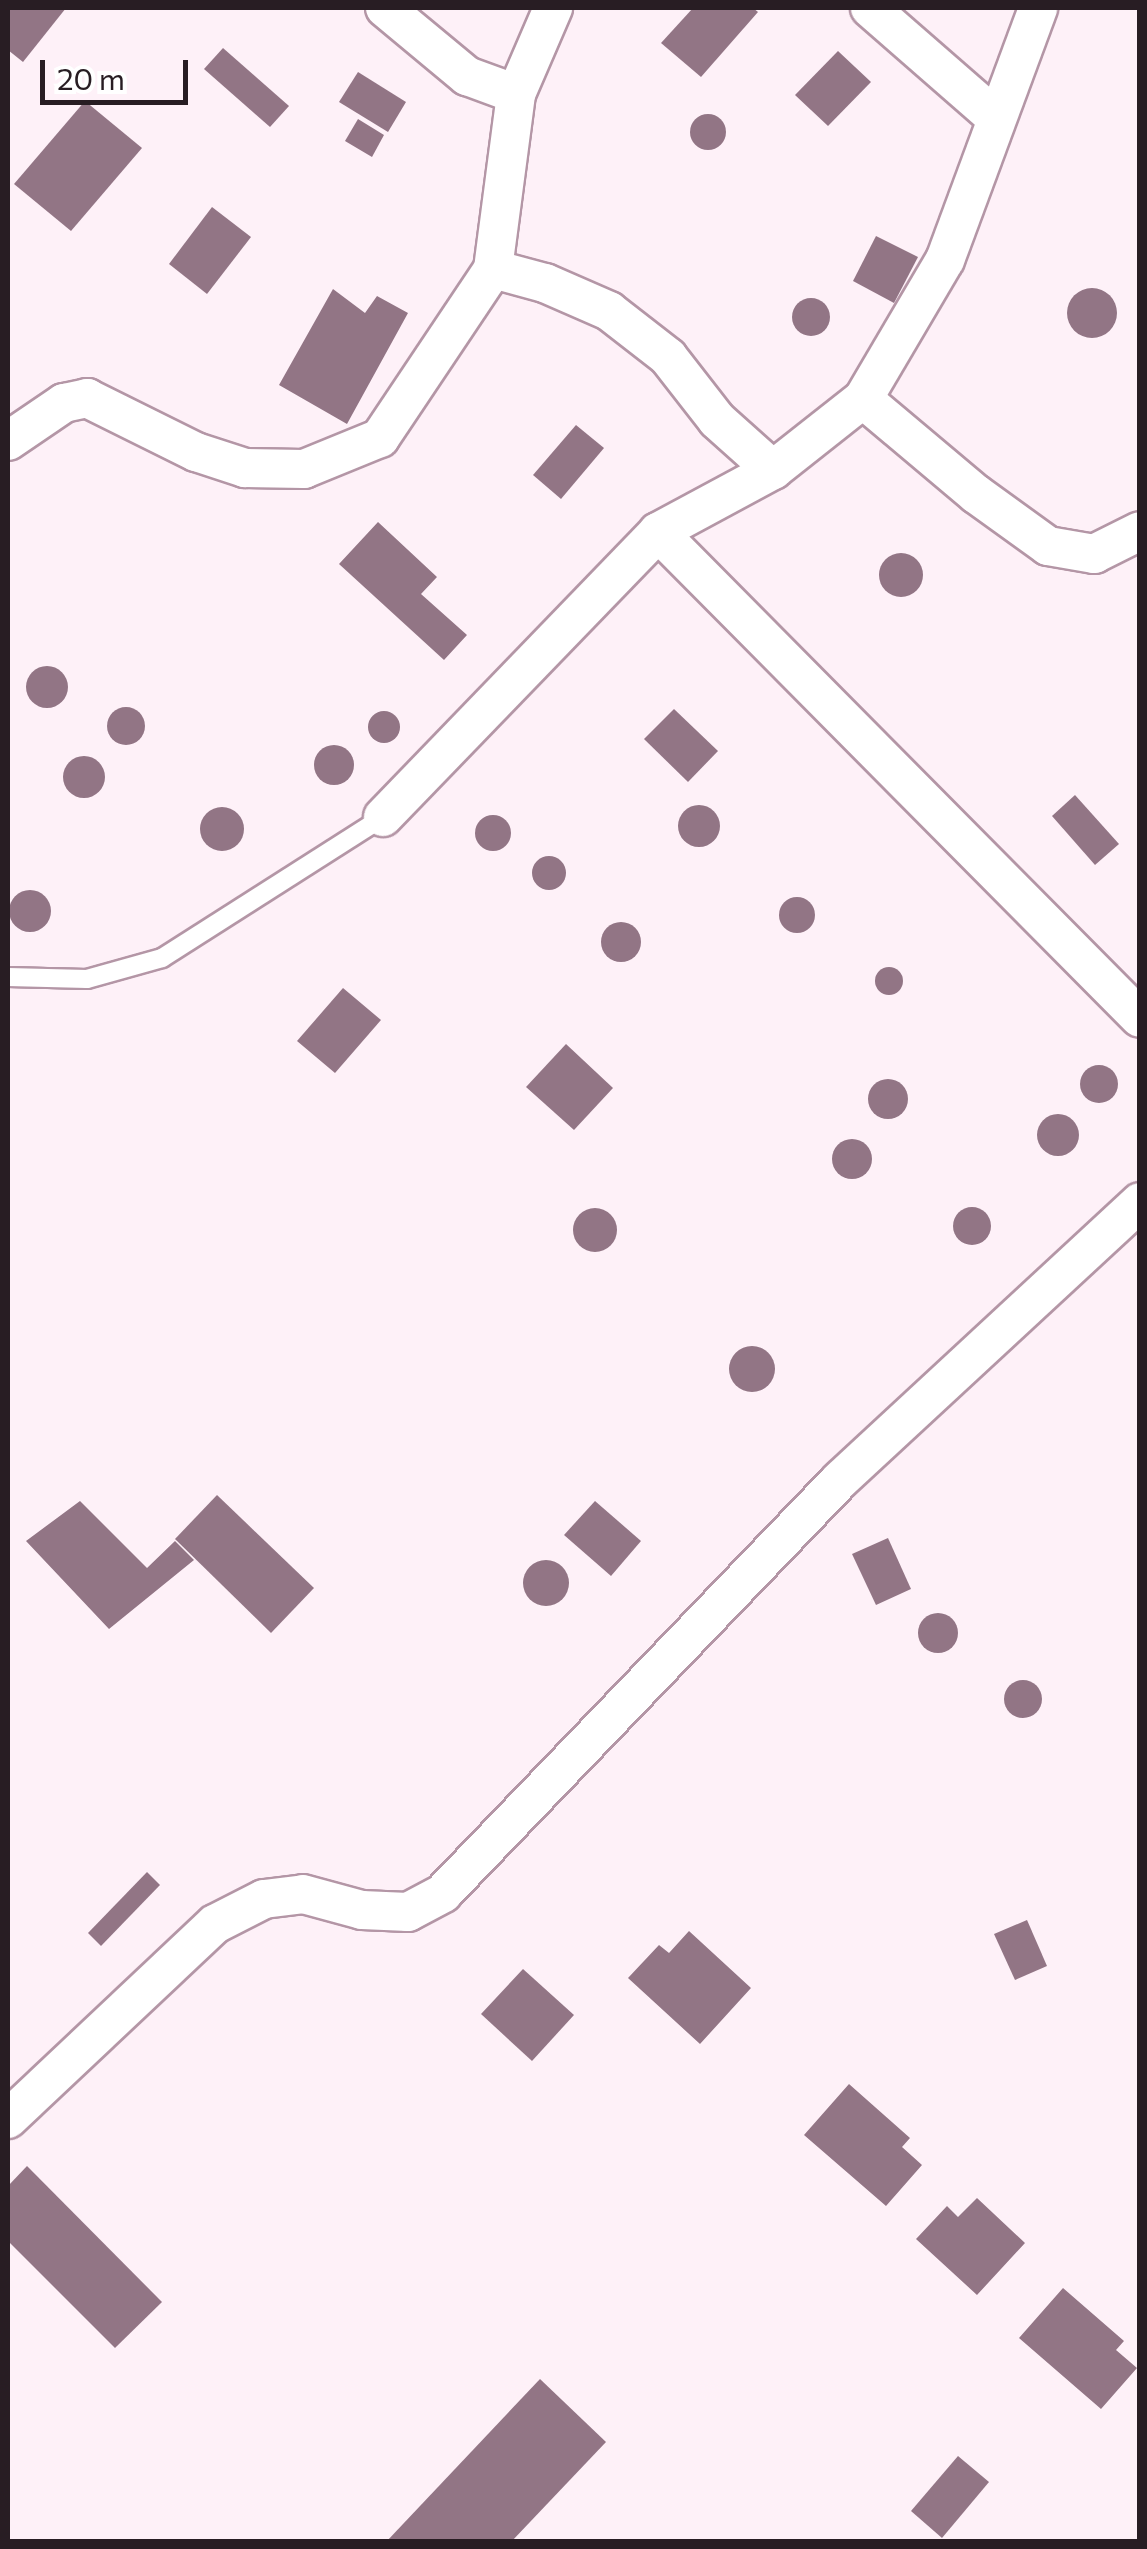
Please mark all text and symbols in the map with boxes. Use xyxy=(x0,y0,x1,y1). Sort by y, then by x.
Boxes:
scale bar xyxy=(45,40,192,102)
text: 20 m xyxy=(57,59,125,96)

